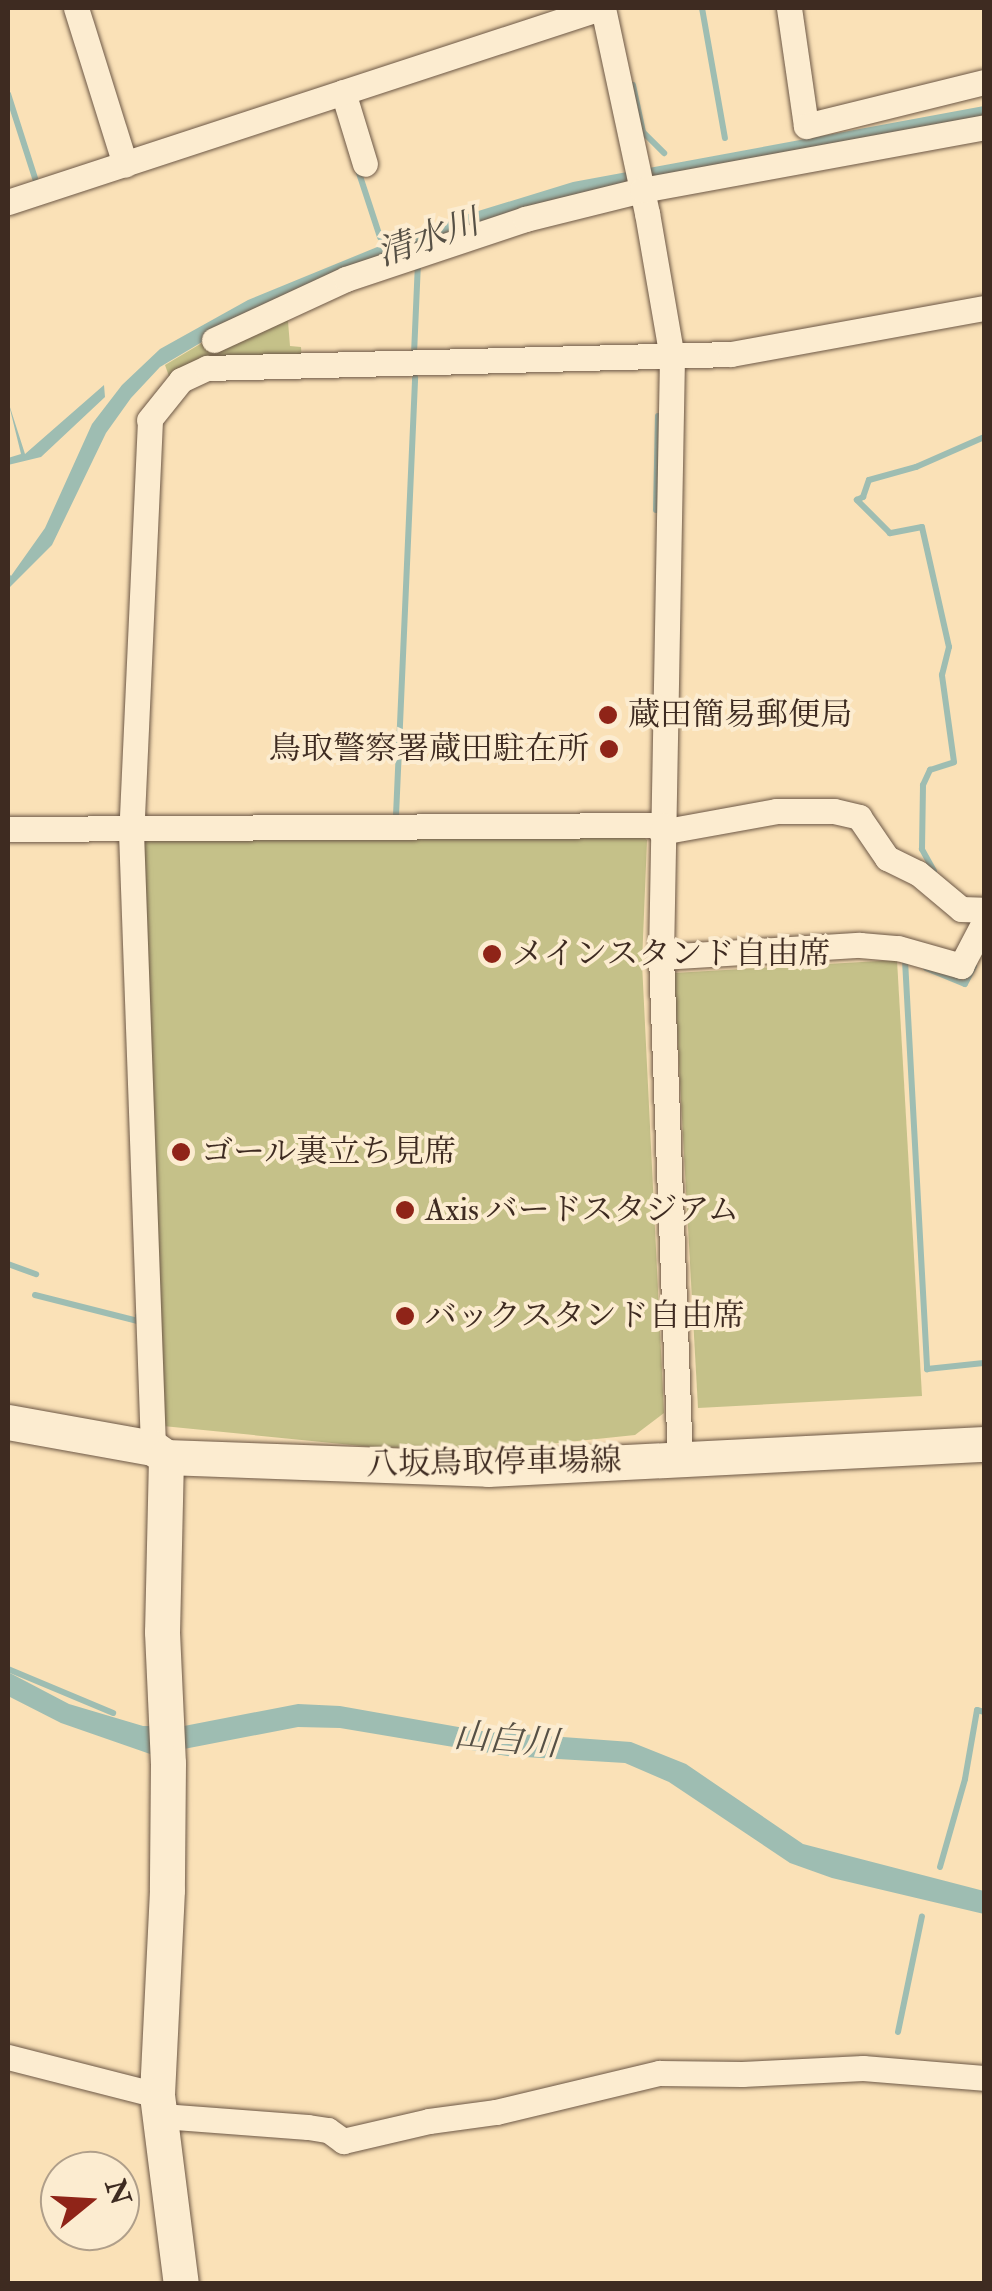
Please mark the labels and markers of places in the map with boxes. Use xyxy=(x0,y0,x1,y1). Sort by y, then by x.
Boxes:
place label: 蔵田簡易郵便局 xyxy=(628,696,852,734)
marker: 蔵田簡易郵便局 xyxy=(597,704,619,726)
place label: 鳥取警察署蔵田駐在所 xyxy=(269,730,589,768)
marker: 鳥取警察署蔵田駐在所 xyxy=(598,738,620,760)
place label: メインスタンド自由席 xyxy=(512,935,832,973)
marker: メインスタンド自由席 xyxy=(481,943,503,965)
place label: ゴール裏立ち見席 xyxy=(201,1133,457,1171)
marker: ゴール裏立ち見席 xyxy=(170,1141,192,1163)
place label: Axis バードスタジアム xyxy=(425,1191,742,1229)
marker: Axis バードスタジアム xyxy=(394,1199,416,1221)
place label: バックスタンド自由席 xyxy=(425,1297,745,1335)
marker: バックスタンド自由席 xyxy=(394,1305,416,1327)

